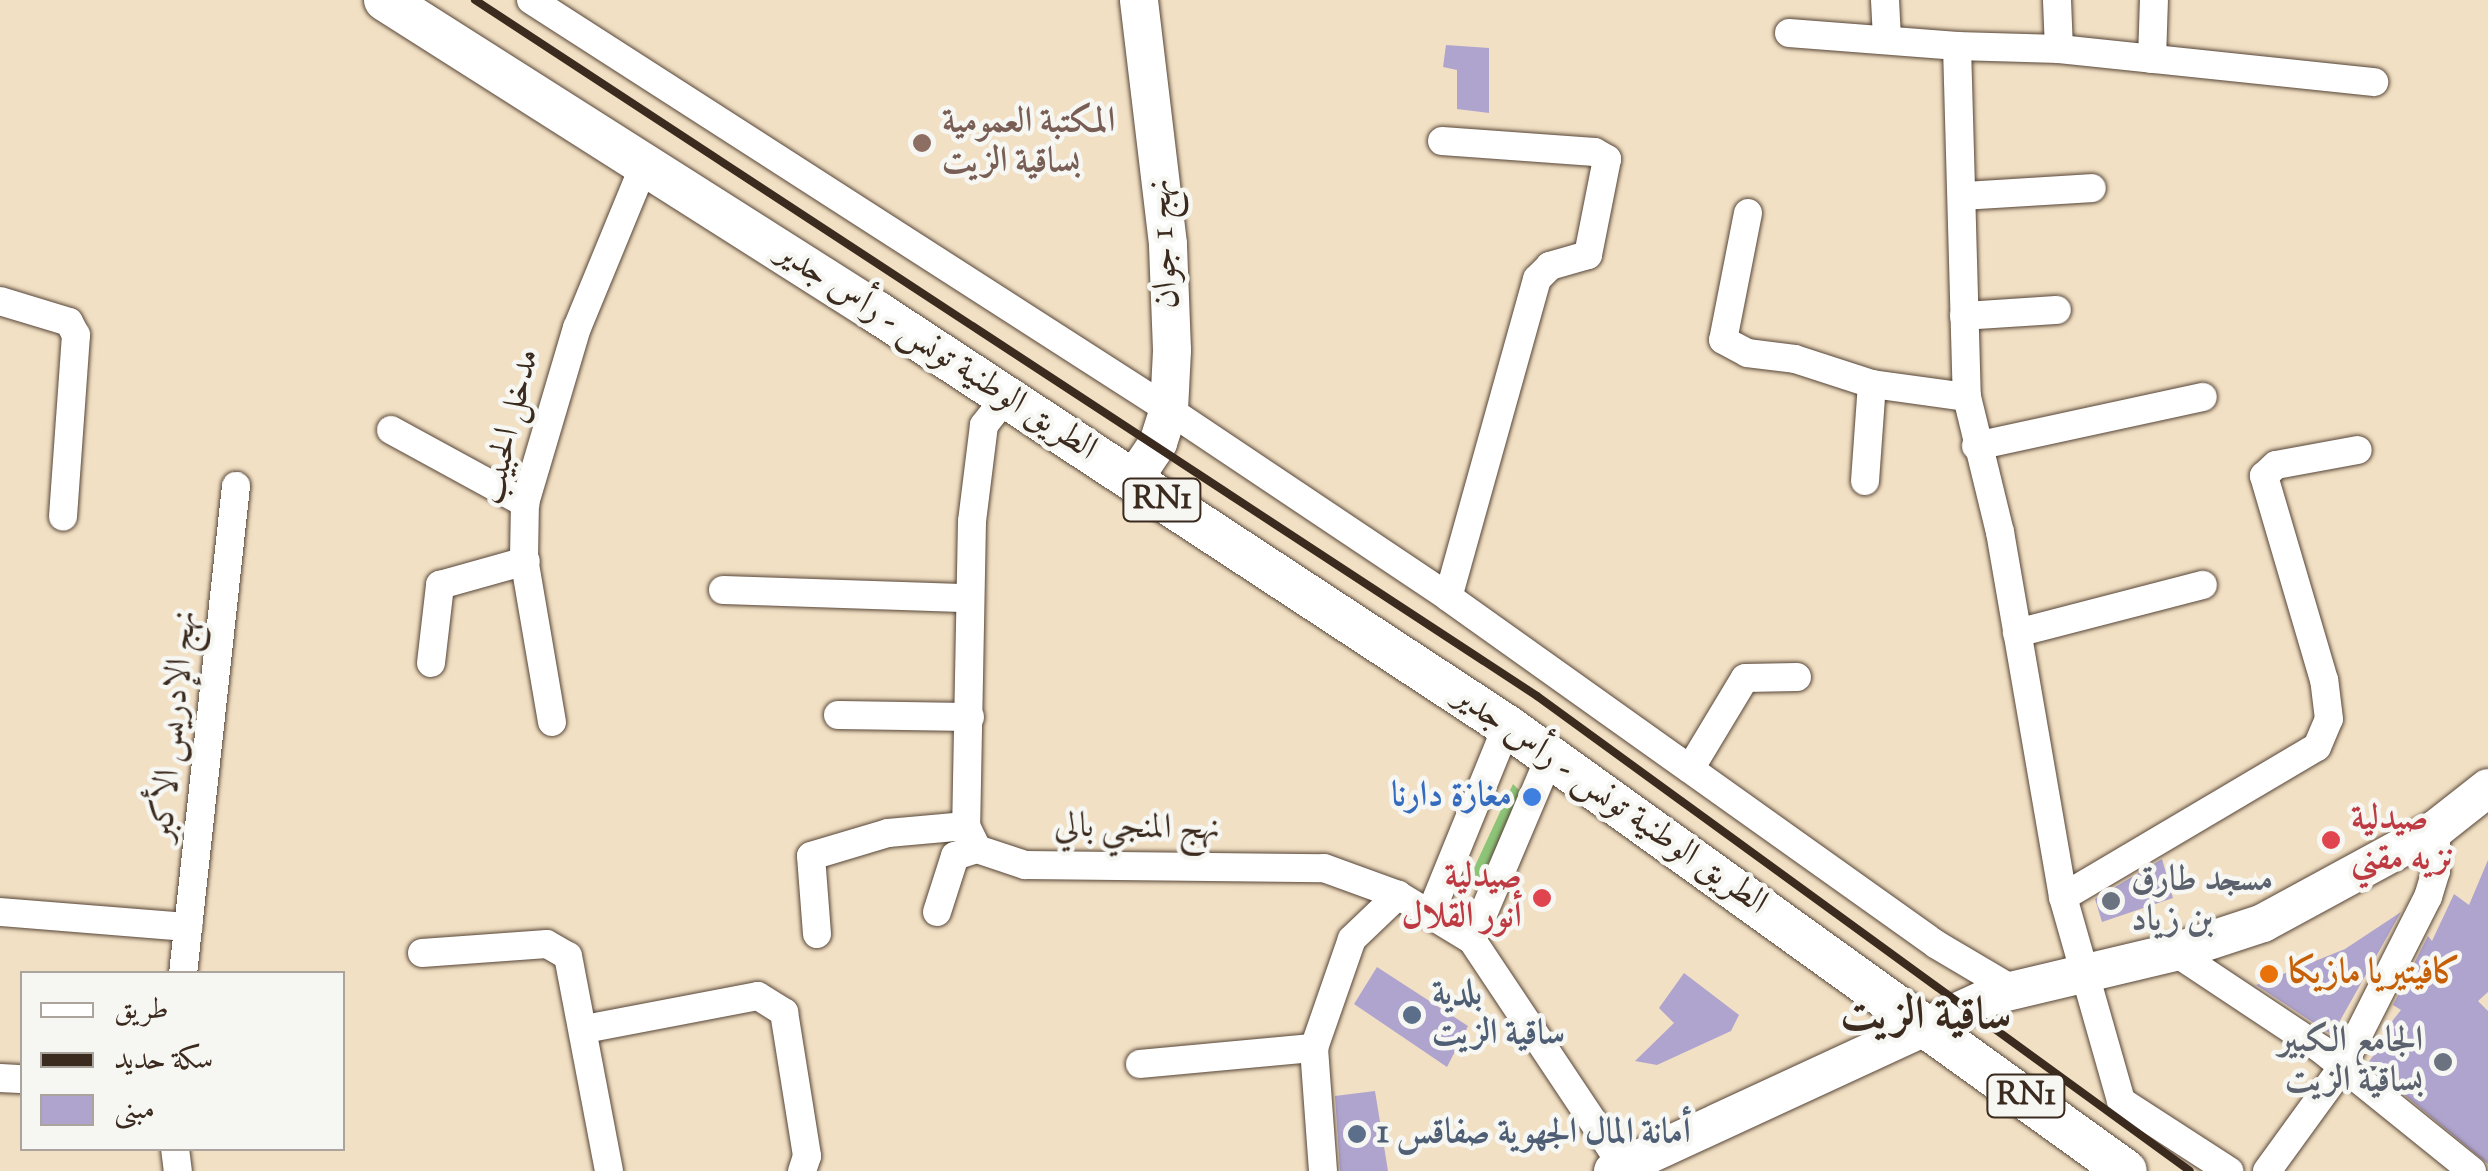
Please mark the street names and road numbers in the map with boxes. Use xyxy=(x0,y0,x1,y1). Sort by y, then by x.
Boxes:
street label: نهج 1 جوان xyxy=(1140,178,1190,310)
street label: الطريق الوطنية تونس - رأس جدير xyxy=(768,233,1104,471)
street label: مدخل الحبيب xyxy=(471,345,551,509)
road number: RN1 xyxy=(1122,473,1202,527)
street label: نهج الإدريس الأكبر xyxy=(142,608,208,844)
street label: الطريق الوطنية تونس - رأس جدير xyxy=(1445,677,1775,925)
street label: نهج المنجي بالي xyxy=(1054,807,1220,851)
road number: RN1 xyxy=(1986,1069,2066,1123)

